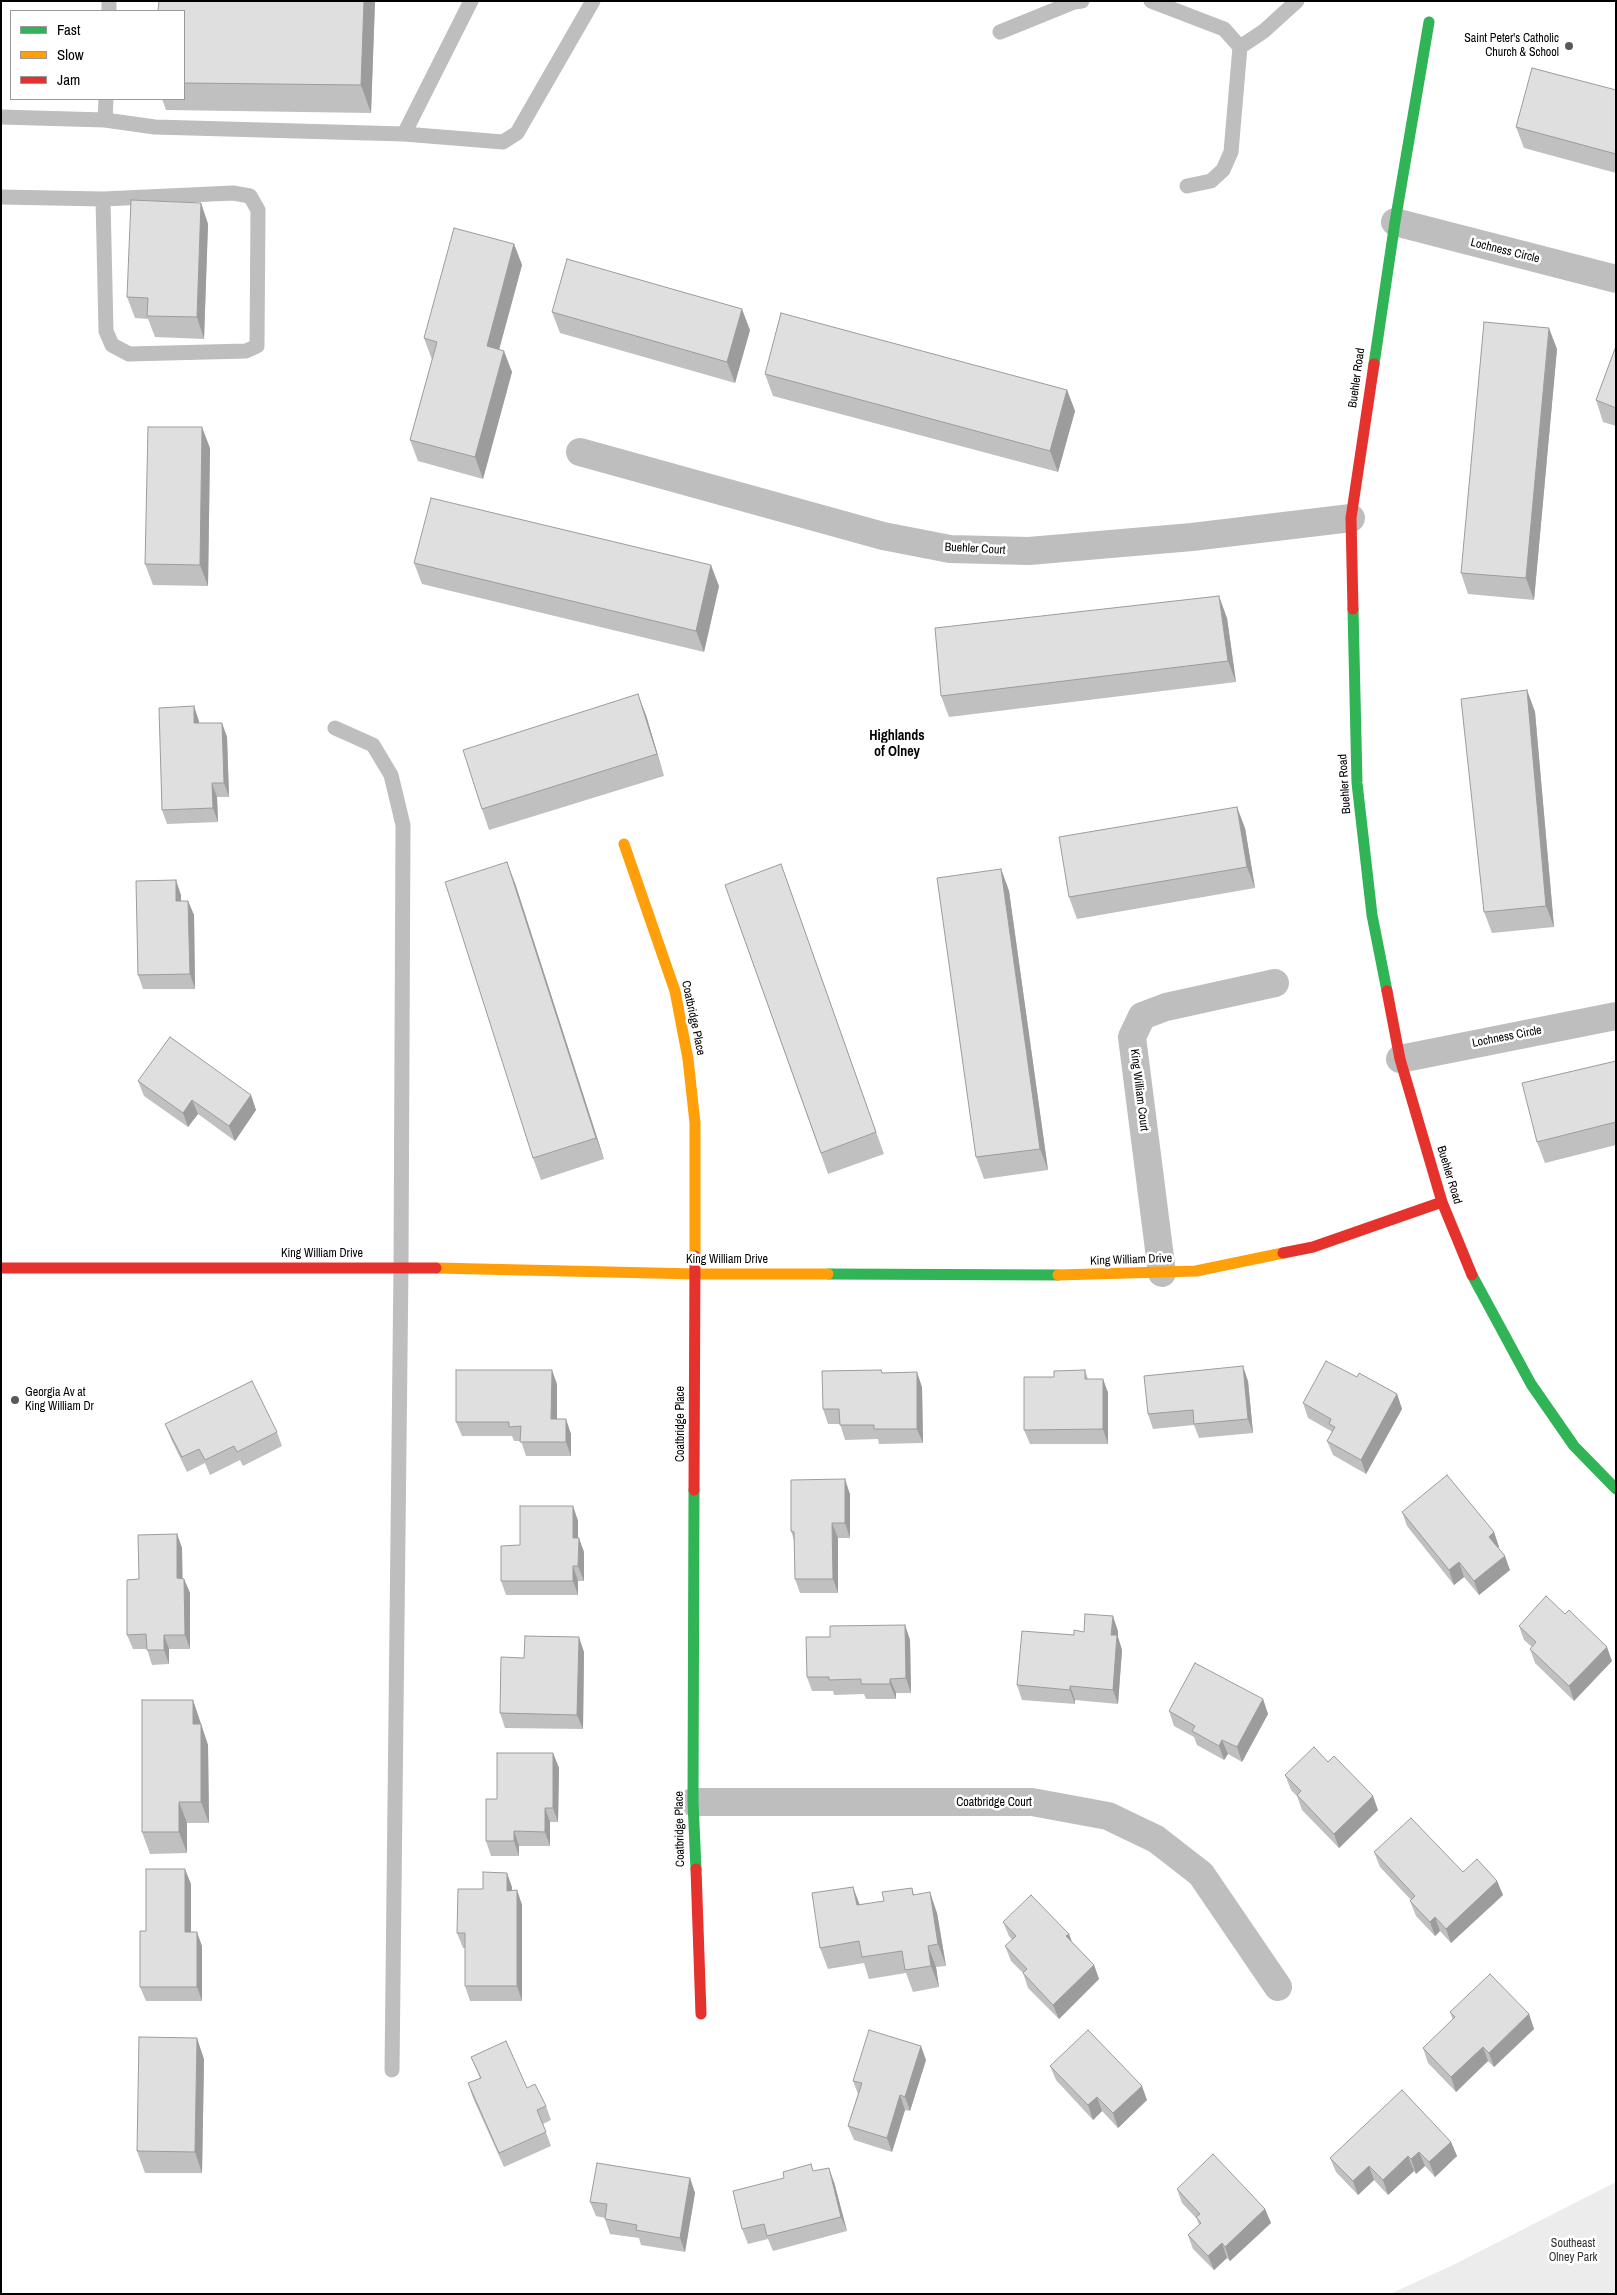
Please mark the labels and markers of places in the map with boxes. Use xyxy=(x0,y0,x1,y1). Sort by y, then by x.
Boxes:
place label: Saint Peter's Catholic Church & School xyxy=(1464,32,1559,60)
marker: Saint Peter's Catholic Church & School xyxy=(1563,40,1575,52)
place label: Georgia Av at King William Dr xyxy=(25,1386,94,1414)
marker: Georgia Av at King William Dr xyxy=(9,1394,21,1406)

